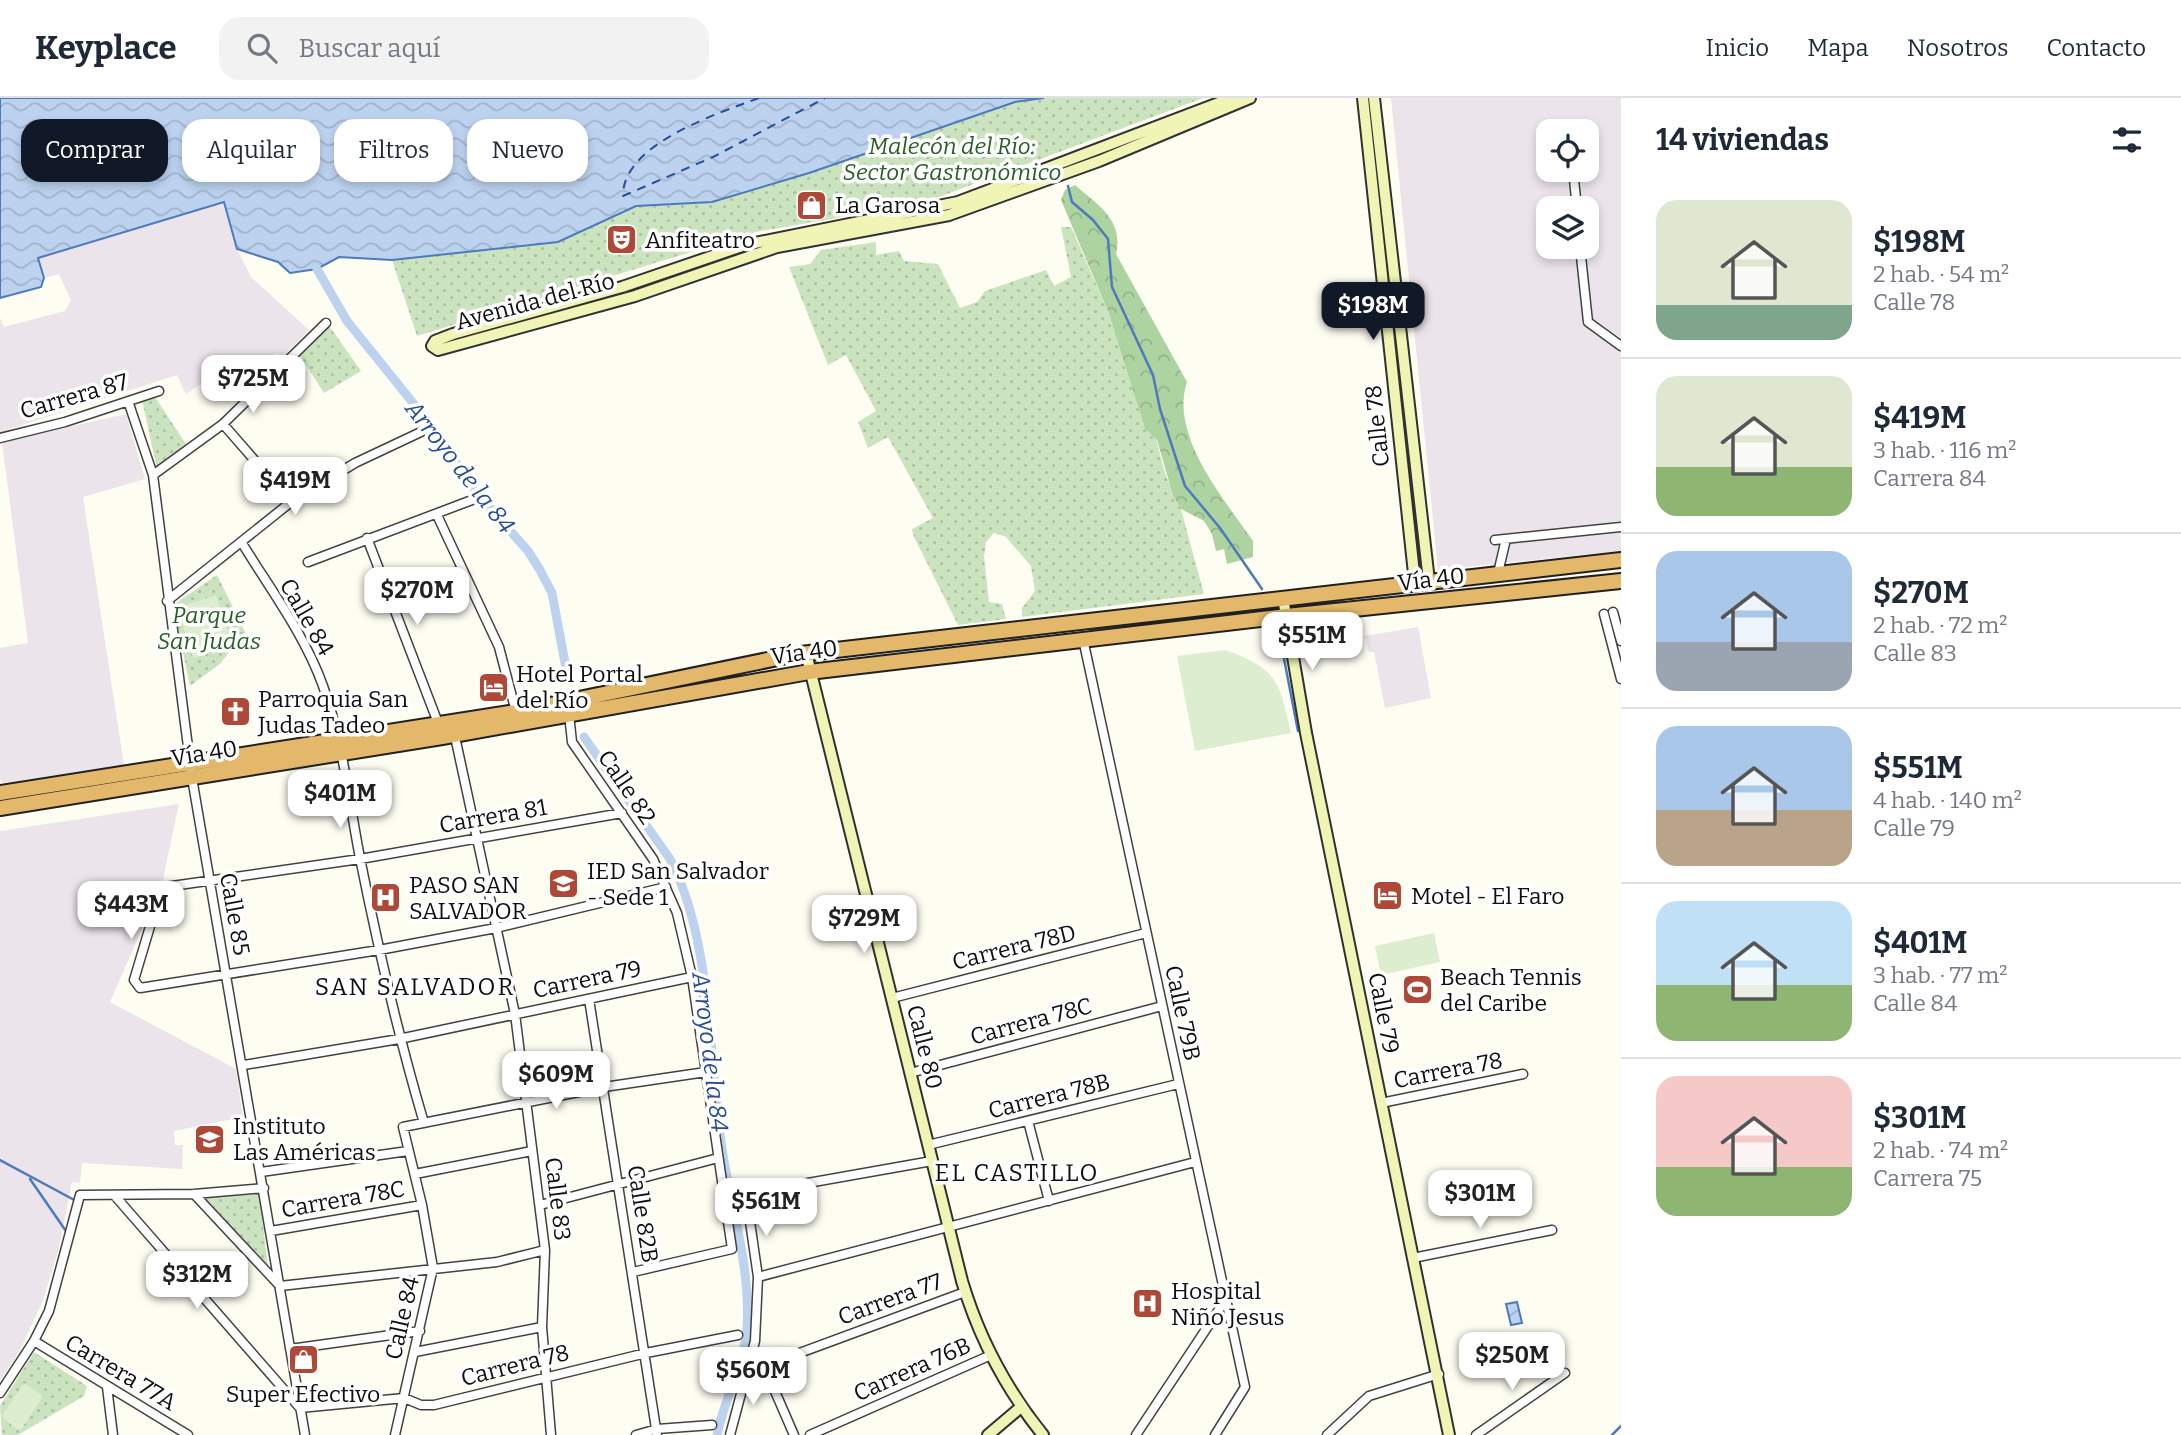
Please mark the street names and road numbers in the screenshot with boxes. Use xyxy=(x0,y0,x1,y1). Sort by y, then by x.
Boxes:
street label: Avenida del Río xyxy=(452,266,618,336)
street label: Carrera 87 xyxy=(17,367,132,425)
street label: Calle 78 xyxy=(1359,384,1395,468)
street label: Vía 40 xyxy=(1396,561,1466,597)
street label: Calle 84 xyxy=(274,573,341,661)
street label: Vía 40 xyxy=(769,633,839,671)
street label: Vía 40 xyxy=(169,734,239,772)
street label: Calle 82 xyxy=(592,744,662,830)
street label: Carrera 81 xyxy=(437,793,550,839)
street label: Calle 85 xyxy=(214,870,256,958)
street label: Carrera 78D xyxy=(949,918,1079,976)
street label: Carrera 79 xyxy=(530,954,644,1004)
street label: Calle 79B xyxy=(1159,963,1207,1063)
street label: Calle 79 xyxy=(1362,970,1406,1056)
street label: Carrera 78C xyxy=(967,991,1095,1051)
street label: Calle 80 xyxy=(901,1002,949,1092)
street label: Carrera 78 xyxy=(1391,1046,1505,1094)
street label: Carrera 78B xyxy=(985,1067,1113,1125)
street label: Calle 83 xyxy=(539,1156,577,1242)
street label: Calle 82B xyxy=(621,1163,665,1265)
street label: Carrera 78C xyxy=(279,1174,407,1224)
street label: Carrera 77 xyxy=(834,1267,946,1331)
street label: Calle 84 xyxy=(379,1273,425,1362)
street label: Carrera 77A xyxy=(60,1328,182,1417)
street label: Carrera 76B xyxy=(849,1331,975,1407)
street label: Carrera 78 xyxy=(458,1338,572,1392)

